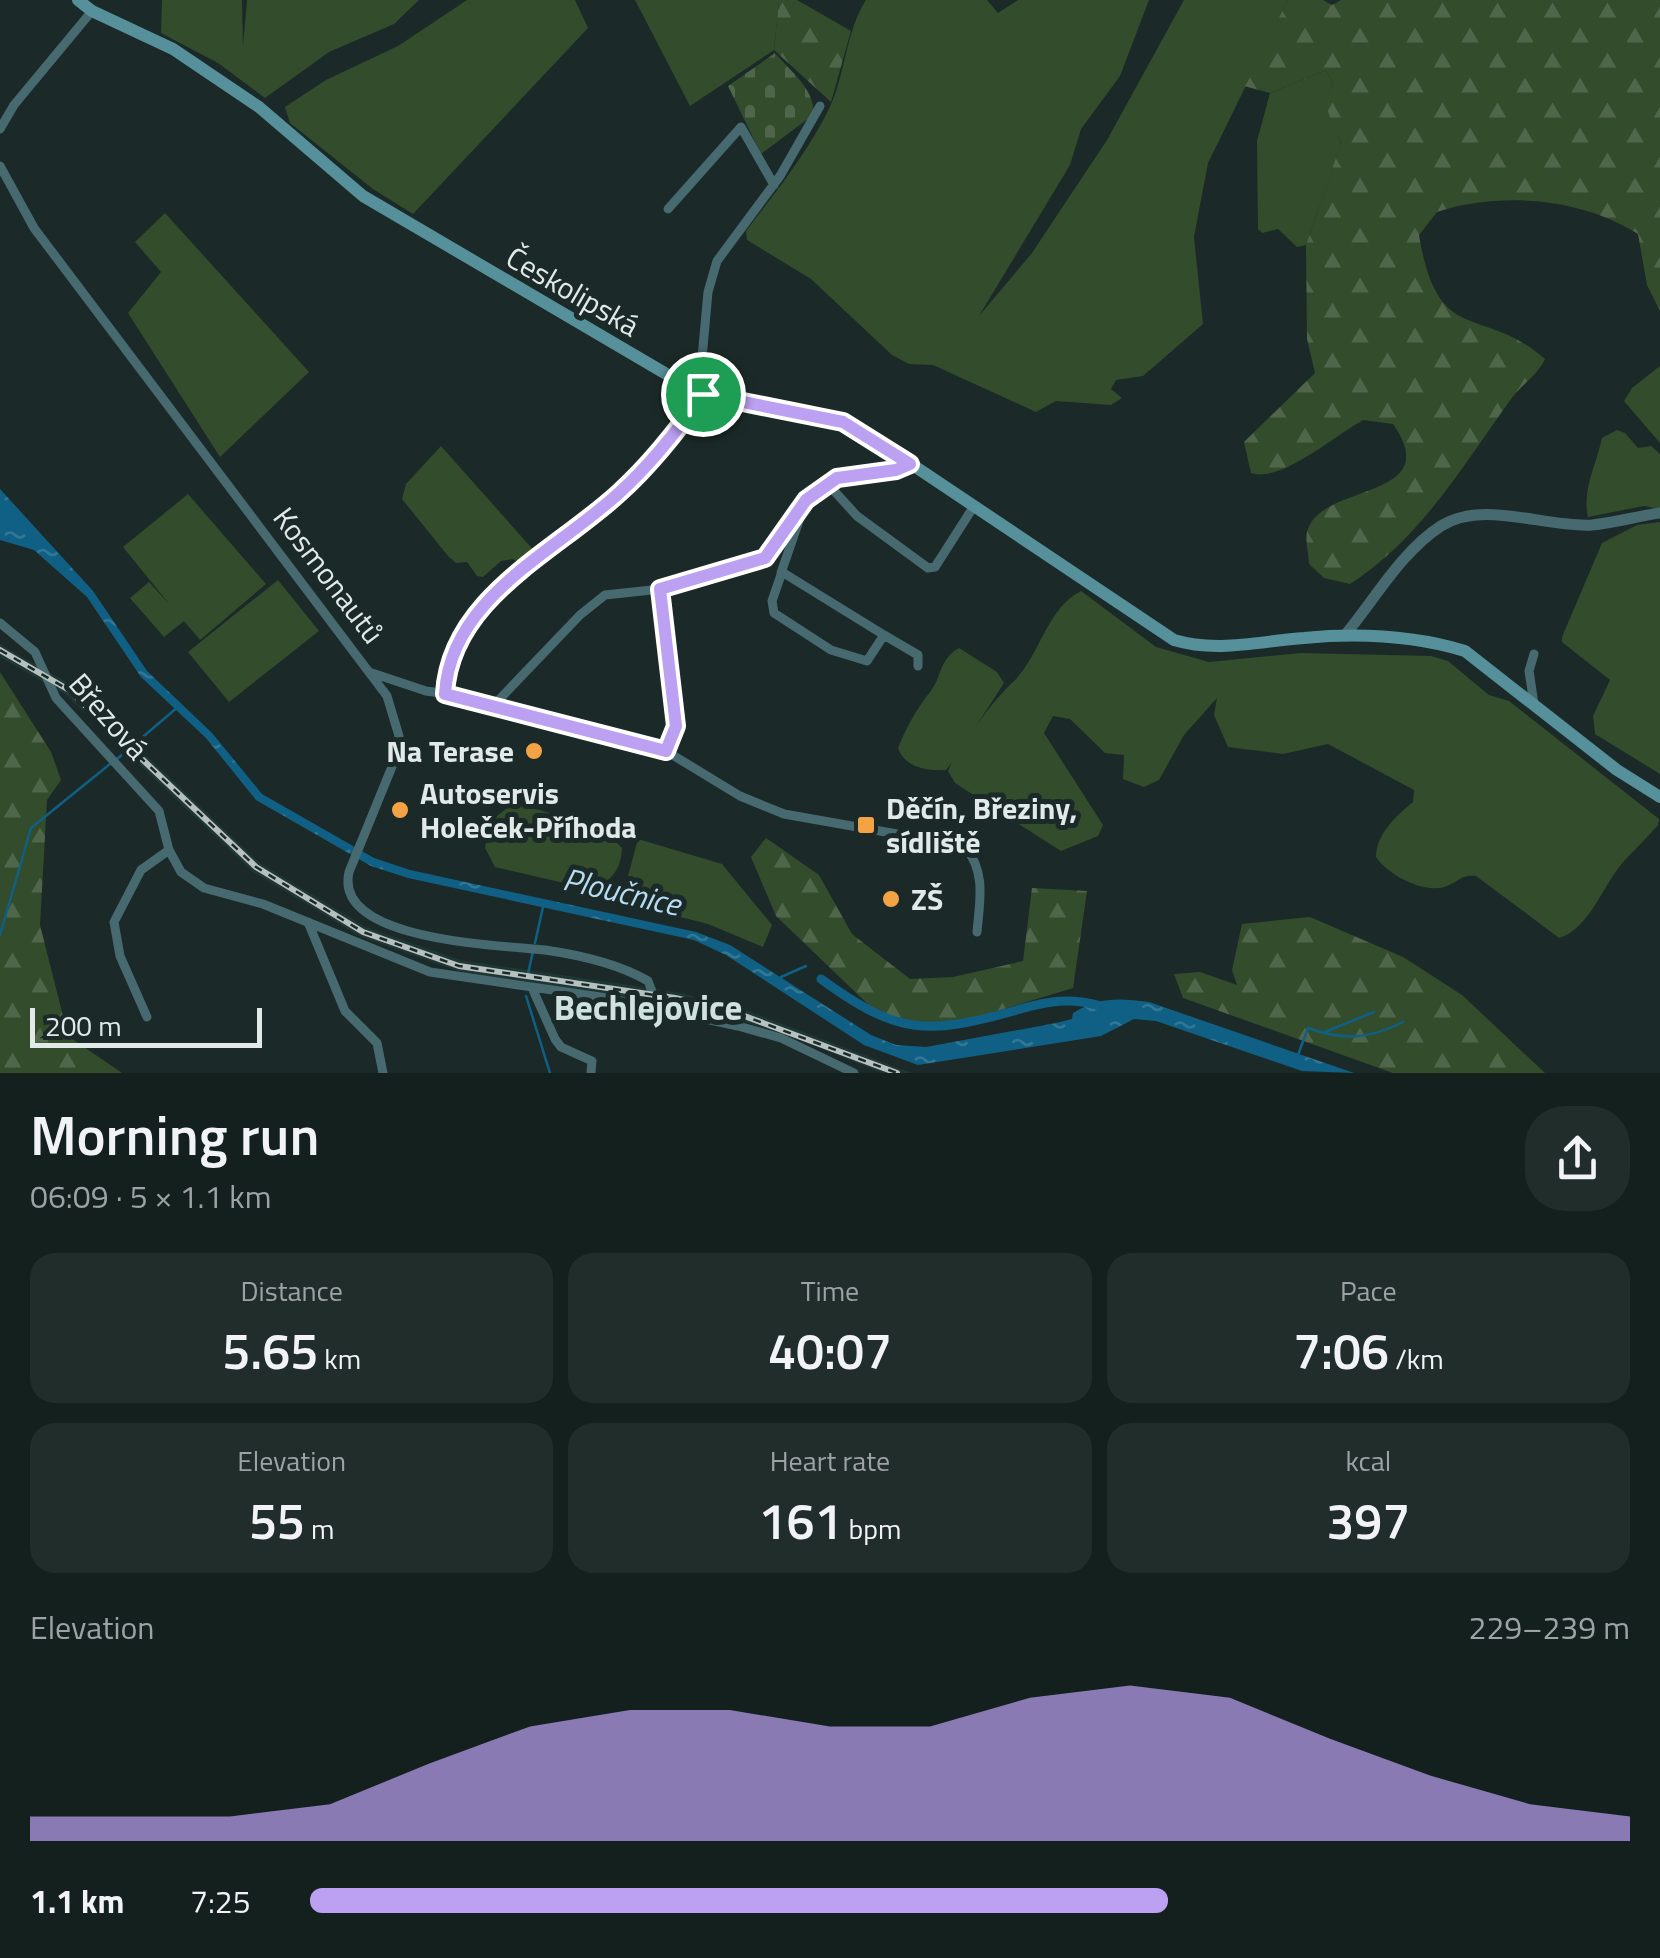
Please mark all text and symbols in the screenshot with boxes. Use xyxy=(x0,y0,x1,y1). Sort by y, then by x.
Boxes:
street label: Českolipská xyxy=(498,234,648,348)
pin xyxy=(661,352,746,437)
icon: arrive xyxy=(676,367,731,422)
street label: Kosmonautů xyxy=(262,497,396,653)
street label: Březová xyxy=(58,662,160,770)
place label: Na Terase xyxy=(386,728,514,774)
marker: Na Terase xyxy=(523,740,545,762)
place label: Autoservis Holeček-Příhoda xyxy=(420,770,637,850)
place label: Děčín, Březiny, sídliště xyxy=(886,785,1077,865)
marker: Autoservis Holeček-Příhoda xyxy=(389,799,411,821)
marker: Děčín, Březiny, sídliště xyxy=(855,814,877,836)
water label: Ploučnice xyxy=(559,854,688,928)
place label: ZŠ xyxy=(911,876,943,922)
marker: ZŠ xyxy=(880,888,902,910)
district label: Bechlejovice xyxy=(554,980,742,1034)
scale bar xyxy=(30,1003,262,1048)
text: 200 m xyxy=(45,1004,122,1047)
text: Morning run xyxy=(30,1093,319,1176)
button: share xyxy=(1525,1106,1630,1211)
text: 06:09 · 5 × 1.1 km xyxy=(30,1172,271,1220)
text: Distance xyxy=(241,1269,343,1312)
text: Time xyxy=(801,1269,859,1312)
text: Pace xyxy=(1340,1269,1397,1312)
text: 5.65 xyxy=(222,1312,318,1388)
text: 40:07 xyxy=(768,1312,892,1388)
text: 7:06 xyxy=(1293,1312,1389,1388)
text: km xyxy=(318,1337,361,1380)
text: /km xyxy=(1389,1337,1444,1380)
text: Elevation xyxy=(237,1439,346,1482)
text: Heart rate xyxy=(770,1439,890,1482)
text: kcal xyxy=(1345,1439,1391,1482)
text: 55 xyxy=(249,1482,305,1558)
text: 161 xyxy=(758,1482,842,1558)
text: 397 xyxy=(1326,1482,1410,1558)
text: m xyxy=(305,1507,334,1550)
text: bpm xyxy=(842,1507,902,1550)
text: Elevation xyxy=(30,1603,154,1651)
text: 229–239 m xyxy=(1468,1603,1630,1651)
text: 1.1 km xyxy=(30,1877,124,1925)
text: 7:25 xyxy=(190,1877,251,1925)

